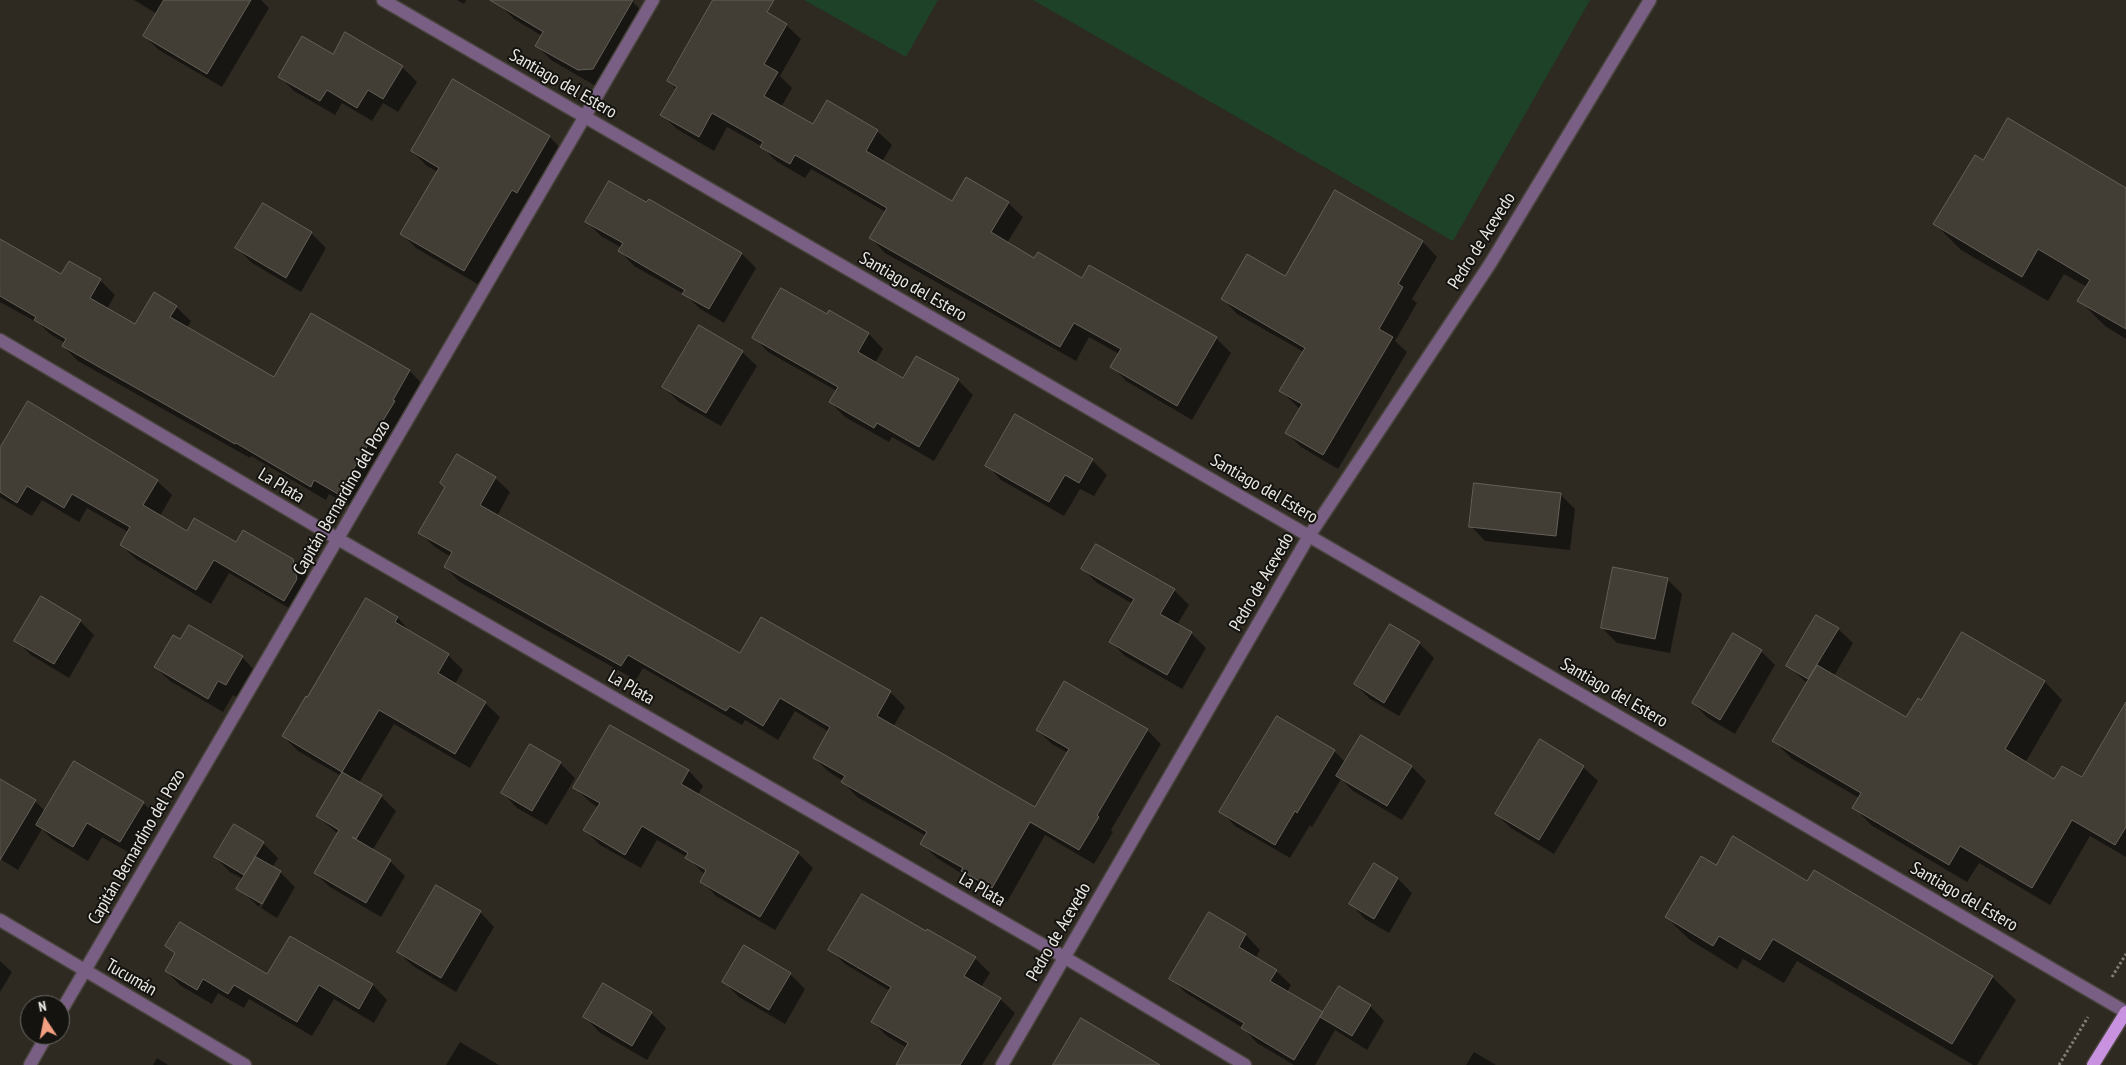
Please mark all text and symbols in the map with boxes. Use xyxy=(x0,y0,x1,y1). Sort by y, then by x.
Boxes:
street label: Santiago del Estero xyxy=(506,45,620,123)
street label: Pedro de Acevedo xyxy=(1444,189,1520,293)
street label: Santiago del Estero xyxy=(856,248,970,326)
street label: Capitán Bernardino del Pozo xyxy=(289,417,395,579)
street label: Santiago del Estero xyxy=(1207,450,1321,528)
street label: La Plata xyxy=(254,464,308,508)
street label: Pedro de Acevedo xyxy=(1225,529,1299,635)
street label: Santiago del Estero xyxy=(1557,654,1671,732)
street label: La Plata xyxy=(604,666,658,710)
street label: Capitán Bernardino del Pozo xyxy=(84,766,190,928)
street label: Santiago del Estero xyxy=(1907,858,2021,936)
street label: La Plata xyxy=(955,868,1009,912)
street label: Pedro de Acevedo xyxy=(1022,879,1096,985)
street label: Tucumán xyxy=(102,955,160,1001)
north arrow xyxy=(20,995,70,1045)
text: N xyxy=(37,997,48,1016)

